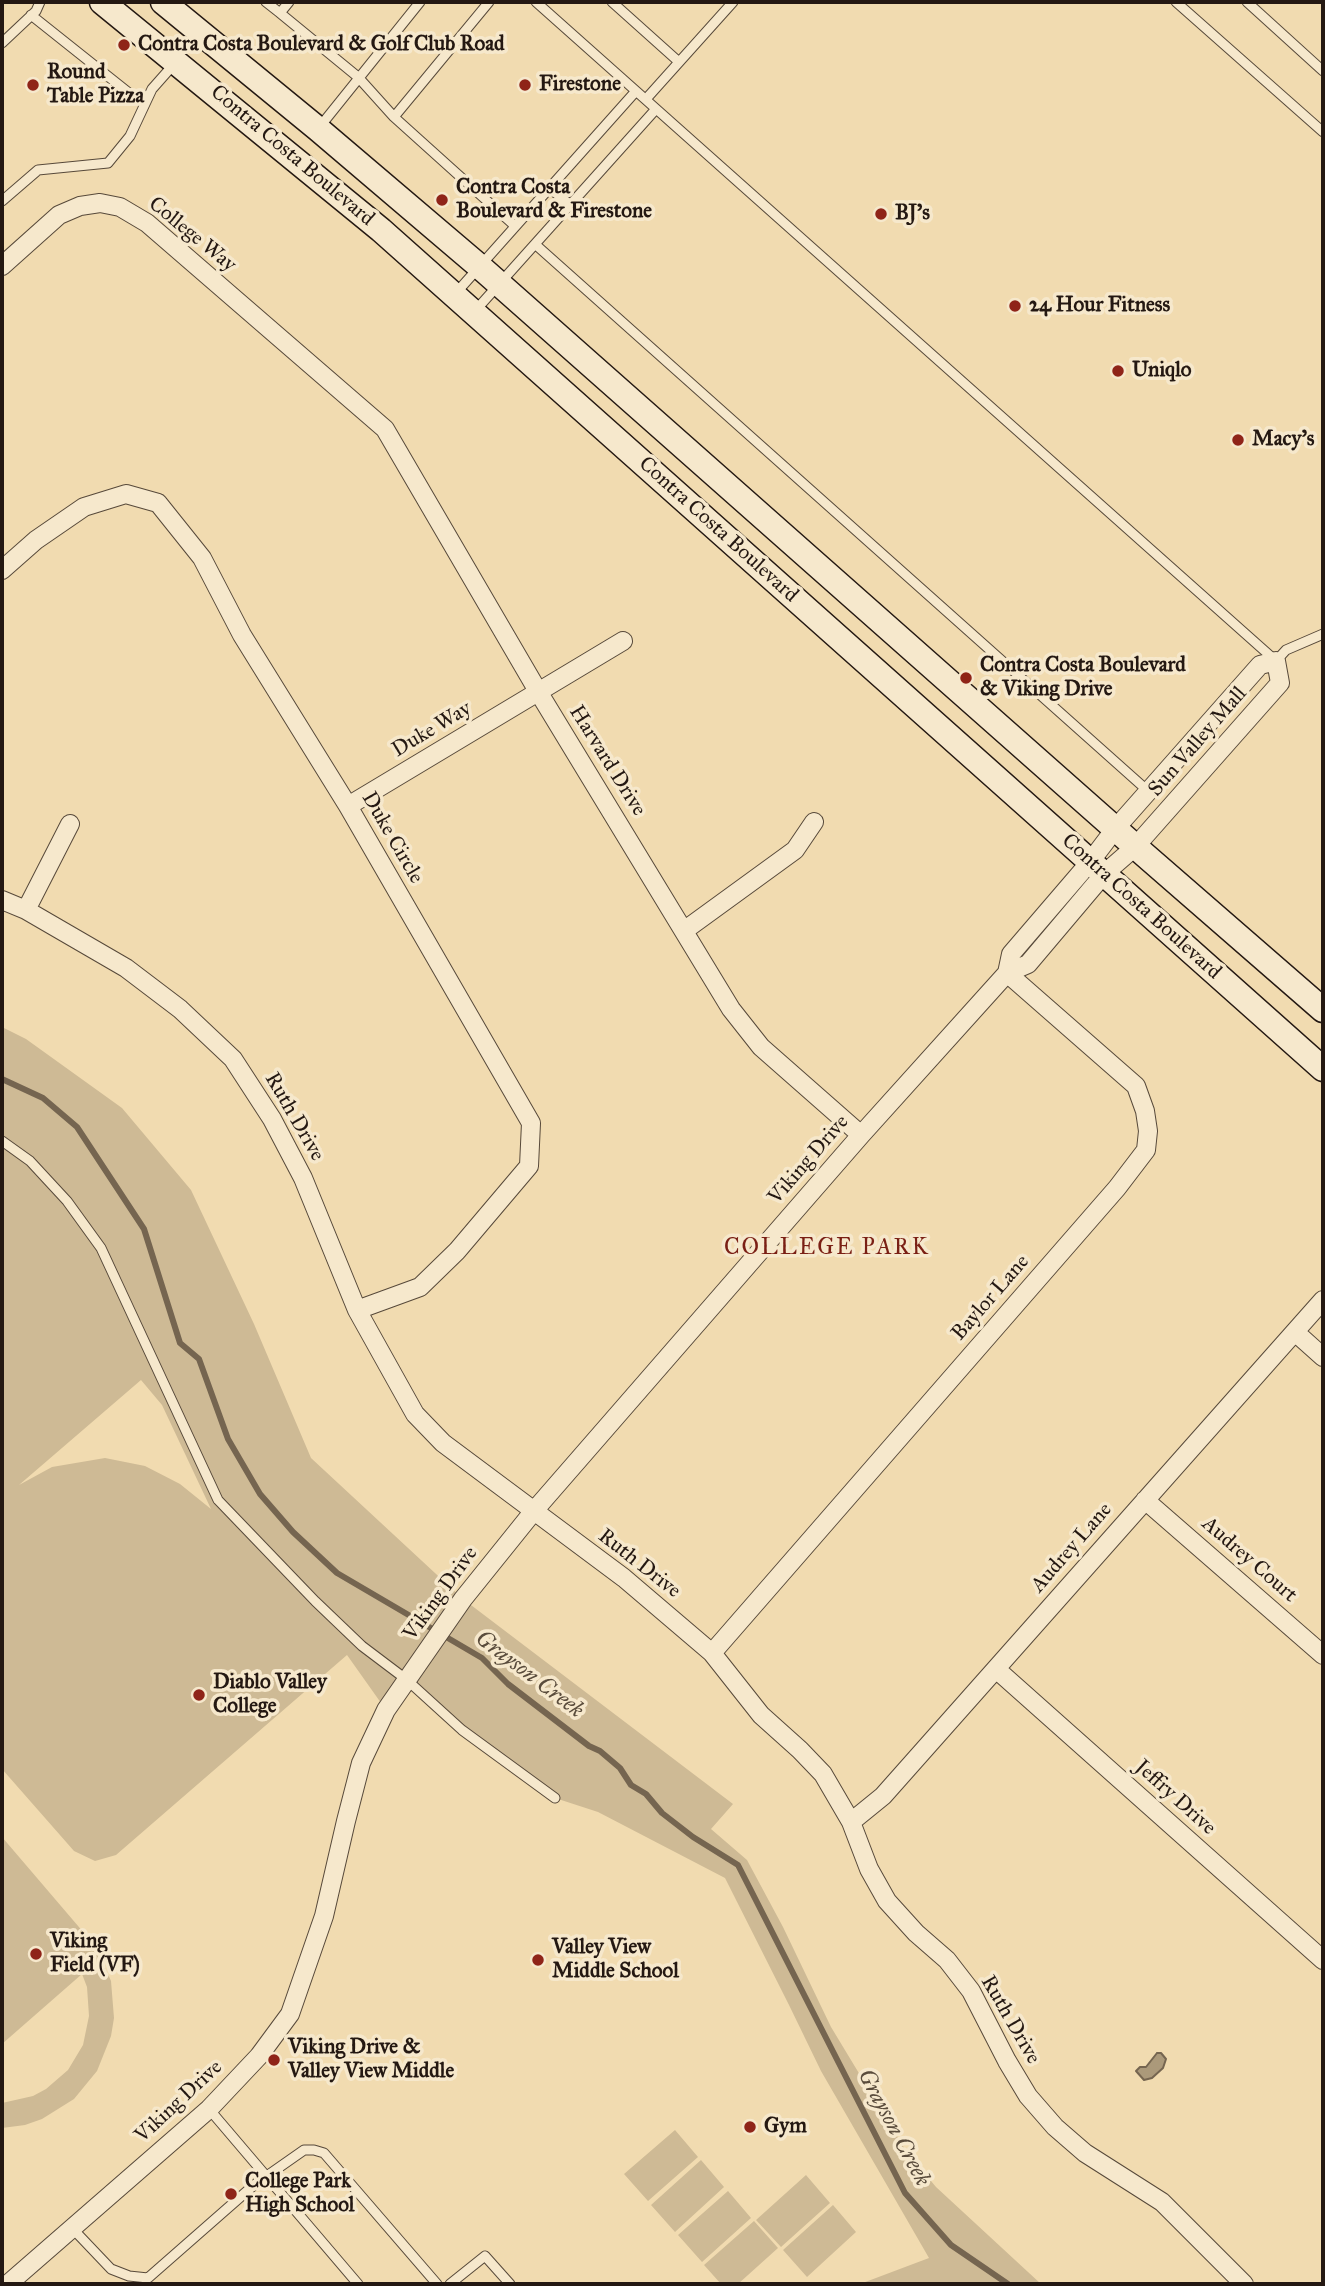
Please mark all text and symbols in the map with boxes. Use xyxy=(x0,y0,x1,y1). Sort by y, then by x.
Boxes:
place label: Contra Costa Boulevard & Golf Club Road xyxy=(138,32,505,58)
marker: Contra Costa Boulevard & Golf Club Road xyxy=(116,37,132,53)
place label: Round Table Pizza xyxy=(47,60,144,110)
place label: Firestone xyxy=(539,72,621,98)
marker: Round Table Pizza xyxy=(25,77,41,93)
marker: Firestone xyxy=(517,77,533,93)
street label: Contra Costa Boulevard xyxy=(205,80,379,232)
place label: Contra Costa Boulevard & Firestone xyxy=(456,175,652,225)
street label: College Way xyxy=(143,192,241,278)
marker: Contra Costa Boulevard & Firestone xyxy=(434,192,450,208)
place label: BJ's xyxy=(895,201,930,227)
marker: BJ's xyxy=(873,206,889,222)
place label: 24 Hour Fitness xyxy=(1029,293,1170,319)
marker: 24 Hour Fitness xyxy=(1007,298,1023,314)
place label: Uniqlo xyxy=(1132,358,1191,384)
marker: Uniqlo xyxy=(1110,363,1126,379)
place label: Macy's xyxy=(1252,427,1314,453)
marker: Macy's xyxy=(1230,432,1246,448)
street label: Contra Costa Boulevard xyxy=(633,452,803,608)
place label: Contra Costa Boulevard & Viking Drive xyxy=(980,653,1186,703)
marker: Contra Costa Boulevard & Viking Drive xyxy=(958,670,974,686)
street label: Sun Valley Mall xyxy=(1143,682,1253,802)
street label: Duke Way xyxy=(388,697,476,763)
street label: Harvard Drive xyxy=(563,701,651,821)
street label: Duke Circle xyxy=(356,788,428,888)
street label: Contra Costa Boulevard xyxy=(1056,829,1226,985)
street label: Ruth Drive xyxy=(259,1068,329,1166)
street label: Viking Drive xyxy=(763,1110,855,1210)
district label: COLLEGE PARK xyxy=(725,1234,929,1262)
street label: Baylor Lane xyxy=(947,1250,1035,1346)
street label: Audrey Lane xyxy=(1026,1498,1118,1598)
street label: Audrey Court xyxy=(1196,1512,1302,1608)
street label: Ruth Drive xyxy=(593,1524,685,1604)
street label: Viking Drive xyxy=(398,1542,484,1646)
water label: Grayson Creek xyxy=(469,1625,589,1725)
place label: Diablo Valley College xyxy=(213,1670,327,1720)
marker: Diablo Valley College xyxy=(191,1687,207,1703)
street label: Jeffry Drive xyxy=(1129,1755,1221,1841)
place label: Viking Field (VF) xyxy=(50,1929,140,1979)
place label: Valley View Middle School xyxy=(552,1935,679,1985)
marker: Viking Field (VF) xyxy=(28,1946,44,1962)
marker: Valley View Middle School xyxy=(530,1952,546,1968)
street label: Ruth Drive xyxy=(975,1971,1045,2069)
place label: Viking Drive & Valley View Middle xyxy=(288,2035,454,2085)
marker: Viking Drive & Valley View Middle xyxy=(266,2052,282,2068)
street label: Viking Drive xyxy=(130,2055,228,2149)
water label: Grayson Creek xyxy=(851,2065,935,2191)
place label: Gym xyxy=(764,2114,807,2140)
marker: Gym xyxy=(742,2119,758,2135)
place label: College Park High School xyxy=(245,2169,355,2219)
marker: College Park High School xyxy=(223,2186,239,2202)

